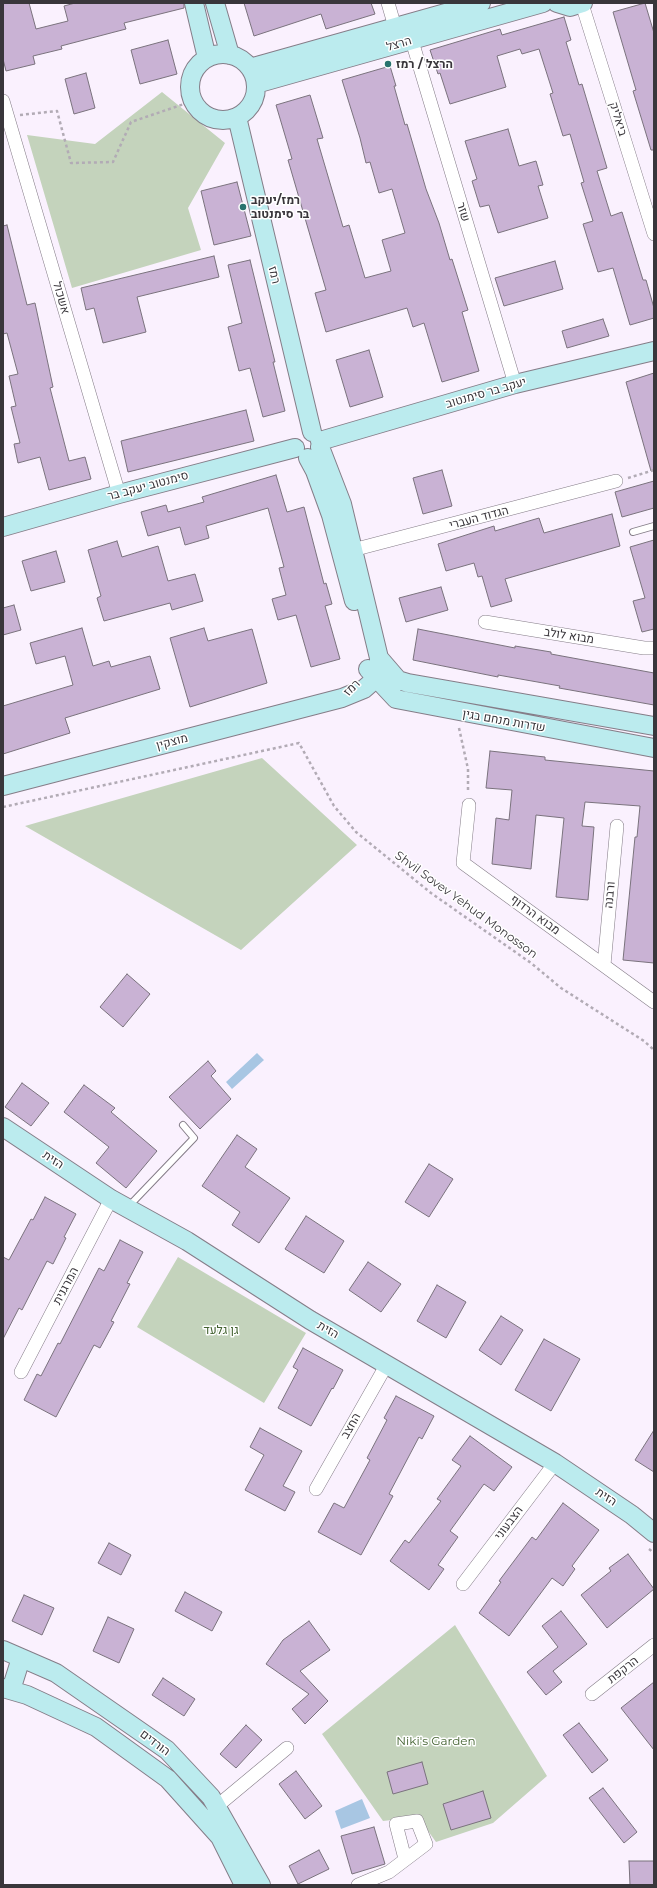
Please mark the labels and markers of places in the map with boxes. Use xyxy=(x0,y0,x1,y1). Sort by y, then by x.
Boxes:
place label: הרצל / רמז xyxy=(396,57,453,71)
marker: הרצל / רמז xyxy=(383,59,393,69)
place label: רמז/יעקב בר סימנטוב xyxy=(251,193,309,221)
marker: רמז/יעקב בר סימנטוב xyxy=(238,202,248,212)

